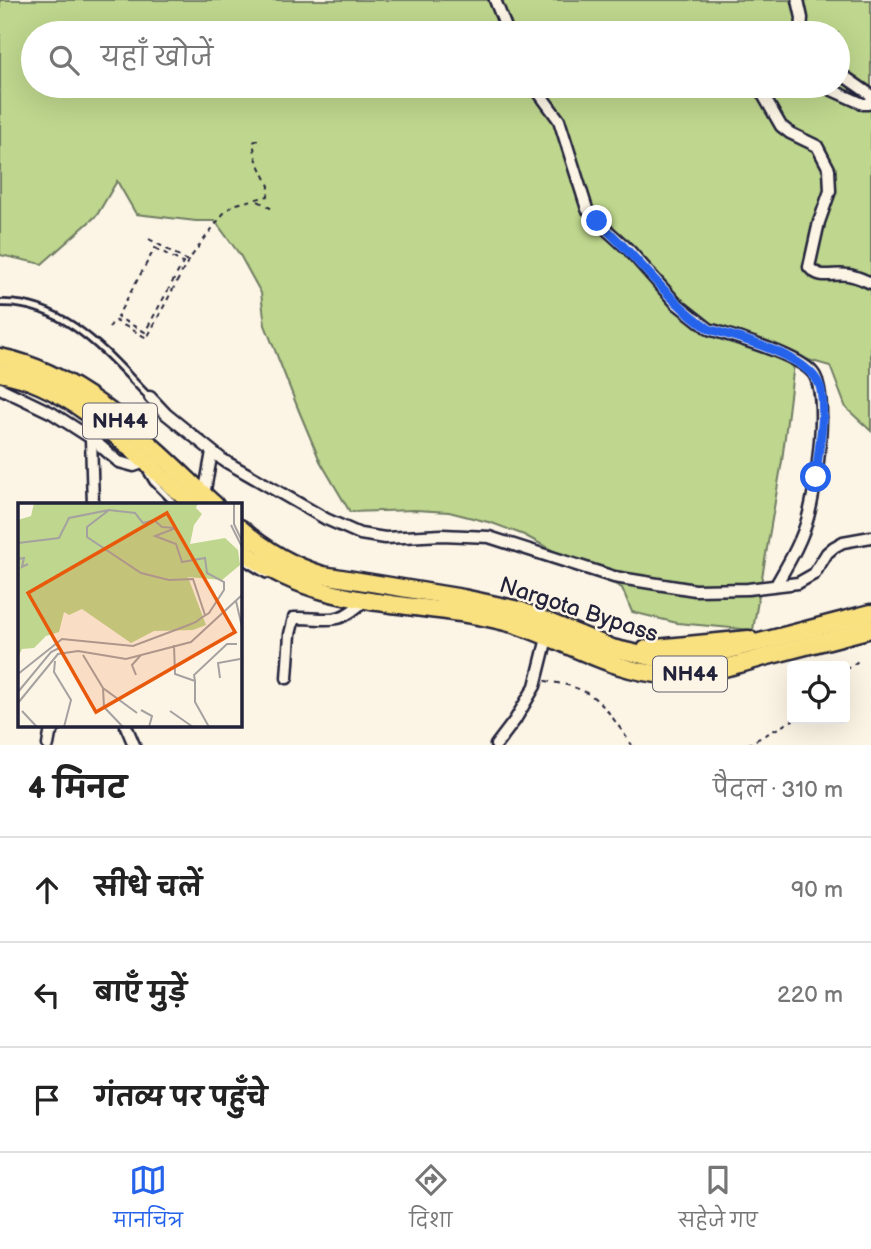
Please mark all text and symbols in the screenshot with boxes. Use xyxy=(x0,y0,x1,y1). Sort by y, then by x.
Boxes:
search box xyxy=(21,21,850,98)
icon: search xyxy=(45,41,83,79)
text: यहाँ खोजें xyxy=(101,43,213,74)
route end xyxy=(581,205,612,236)
road number: NH44 xyxy=(83,404,157,438)
route start xyxy=(800,461,831,492)
inset map xyxy=(18,503,242,727)
street label: Nargota Bypass xyxy=(496,571,662,649)
road number: NH44 xyxy=(653,656,727,692)
map controls xyxy=(787,661,850,724)
button: locate xyxy=(787,661,850,724)
text: 4 मिनट xyxy=(28,771,127,807)
text: पैदल · 310 m xyxy=(713,776,843,804)
icon: ahead xyxy=(28,871,66,909)
text: सीधे चलें xyxy=(95,873,202,904)
text: 90 m xyxy=(791,876,843,904)
icon: left xyxy=(28,976,66,1014)
text: बाएँ मुड़ें xyxy=(95,978,187,1009)
text: 220 m xyxy=(777,981,843,1009)
icon: arrive xyxy=(28,1081,66,1119)
text: गंतव्य पर पहुँचे xyxy=(95,1083,267,1114)
tab: मानचित्र xyxy=(113,1161,183,1241)
tab: दिशा xyxy=(409,1161,452,1241)
tab: सहेजे गए xyxy=(679,1161,758,1241)

